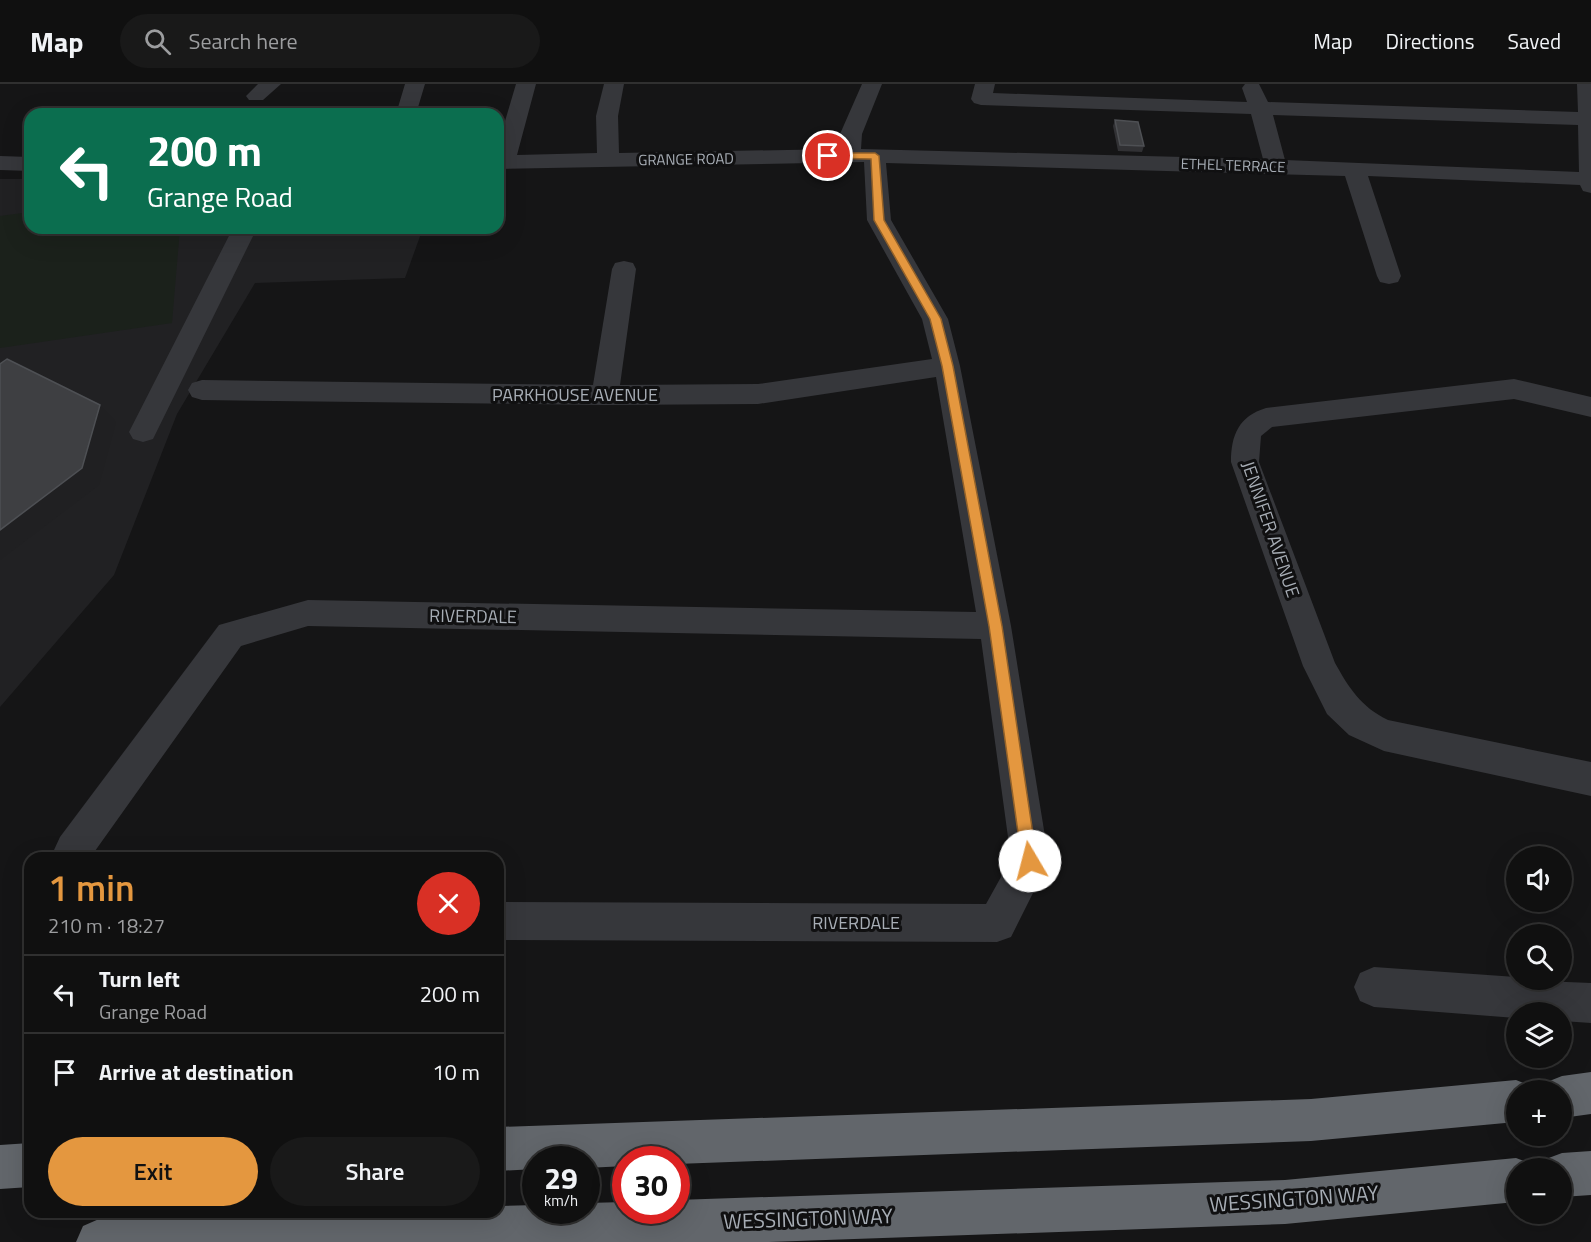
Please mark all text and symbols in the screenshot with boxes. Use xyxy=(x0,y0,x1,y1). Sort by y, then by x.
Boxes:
search box xyxy=(120,14,540,68)
text: Map xyxy=(30,20,84,63)
text: Search here xyxy=(189,24,298,58)
icon: search xyxy=(141,25,174,58)
text: Map xyxy=(1313,25,1353,57)
text: Directions xyxy=(1386,25,1475,57)
text: Saved xyxy=(1508,25,1561,57)
text: 200 m xyxy=(147,118,262,182)
pin xyxy=(802,130,853,181)
icon: left xyxy=(48,132,126,210)
icon: arrive xyxy=(811,139,844,172)
street label: GRANGE ROAD xyxy=(638,147,734,171)
street label: ETHEL TERRACE xyxy=(1180,152,1286,178)
text: Grange Road xyxy=(147,176,293,217)
street label: PARKHOUSE AVENUE xyxy=(492,381,658,408)
street label: JENNIFER AVENUE xyxy=(1235,457,1307,601)
street label: RIVERDALE xyxy=(429,602,517,630)
position arrow xyxy=(998,829,1062,893)
map controls xyxy=(1506,846,1572,1224)
button: sound xyxy=(1506,846,1572,912)
text: 1 min xyxy=(48,860,135,915)
button: close xyxy=(417,872,480,935)
street label: RIVERDALE xyxy=(812,909,900,936)
text: 210 m · 18:27 xyxy=(48,910,165,941)
button: search xyxy=(1506,924,1572,990)
text: Turn left xyxy=(99,962,180,996)
text: 200 m xyxy=(420,977,480,1011)
icon: left xyxy=(48,978,81,1011)
text: Grange Road xyxy=(99,996,207,1027)
button: layers xyxy=(1506,1002,1572,1068)
text: Arrive at destination xyxy=(99,1055,294,1089)
text: 10 m xyxy=(432,1055,480,1089)
icon: arrive xyxy=(48,1056,81,1089)
button: + xyxy=(1506,1080,1572,1146)
button: Exit xyxy=(48,1137,258,1206)
button: Share xyxy=(270,1137,480,1206)
speed limit sign: 30 xyxy=(612,1146,690,1224)
text: 29 xyxy=(544,1155,578,1201)
button: − xyxy=(1506,1158,1572,1224)
street label: WESSINGTON WAY xyxy=(1208,1176,1380,1220)
text: km/h xyxy=(544,1189,578,1212)
street label: WESSINGTON WAY xyxy=(723,1199,894,1237)

